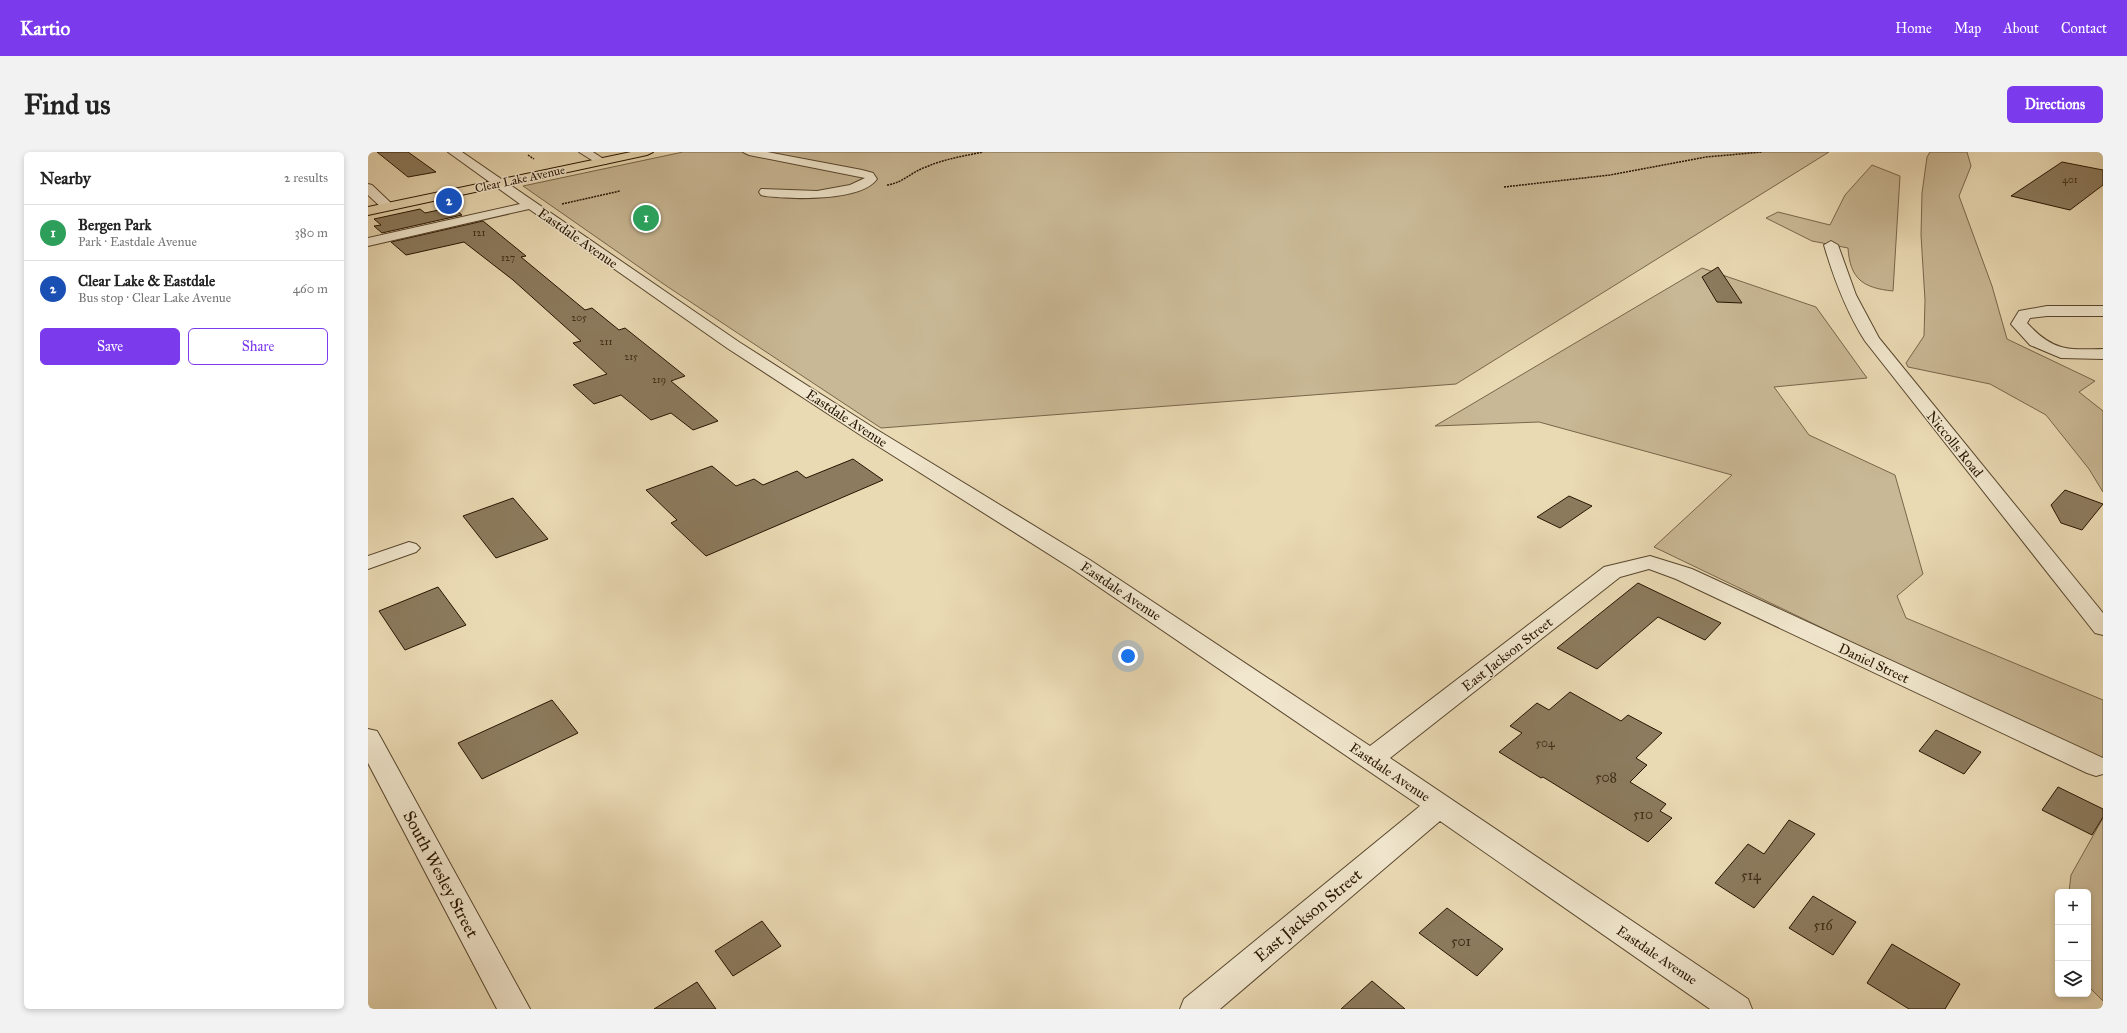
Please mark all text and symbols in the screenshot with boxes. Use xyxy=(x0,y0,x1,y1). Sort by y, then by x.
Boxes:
text: Kartio xyxy=(20,17,70,40)
text: Home xyxy=(1895,20,1932,37)
text: Map xyxy=(1954,20,1981,37)
text: About xyxy=(2003,20,2039,37)
text: Contact xyxy=(2061,20,2107,37)
button: Directions xyxy=(2007,86,2103,123)
text: Find us xyxy=(24,87,110,122)
street label: Clear Lake Avenue xyxy=(474,163,566,195)
text: Nearby xyxy=(40,168,91,189)
text: 2 results xyxy=(284,170,328,186)
house number: 401 xyxy=(2062,174,2078,186)
pin: 2 xyxy=(436,186,462,216)
pin: 1 xyxy=(633,203,659,233)
street label: Eastdale Avenue xyxy=(535,205,621,272)
text: Bergen Park xyxy=(78,216,152,234)
text: 1 xyxy=(50,225,56,241)
text: 380 m xyxy=(295,225,328,241)
house number: 121 xyxy=(473,227,485,239)
text: Park · Eastdale Avenue xyxy=(78,234,197,250)
house number: 127 xyxy=(501,252,515,264)
text: Clear Lake & Eastdale xyxy=(78,272,215,290)
text: 2 xyxy=(50,281,56,297)
text: 460 m xyxy=(293,281,328,297)
text: Bus stop · Clear Lake Avenue xyxy=(78,290,231,306)
house number: 205 xyxy=(571,312,587,324)
button: Save xyxy=(40,328,180,365)
button: Share xyxy=(188,328,328,365)
house number: 211 xyxy=(600,336,612,348)
house number: 215 xyxy=(624,351,638,363)
house number: 219 xyxy=(652,374,666,386)
street label: Eastdale Avenue xyxy=(803,386,891,451)
street label: Niccolls Road xyxy=(1923,408,1986,481)
street label: Eastdale Avenue xyxy=(1077,558,1164,625)
street label: East Jackson Street xyxy=(1459,614,1557,696)
street label: Daniel Street xyxy=(1836,640,1912,687)
your location xyxy=(1118,646,1138,666)
house number: 504 xyxy=(1535,736,1555,750)
street label: Eastdale Avenue xyxy=(1346,739,1433,806)
house number: 508 xyxy=(1595,769,1617,786)
house number: 510 xyxy=(1633,806,1653,823)
street label: South Wesley Street xyxy=(398,807,483,941)
street label: East Jackson Street xyxy=(1250,864,1366,966)
house number: 514 xyxy=(1741,867,1762,884)
map controls xyxy=(2055,889,2091,997)
button: + xyxy=(2055,889,2091,925)
house number: 516 xyxy=(1813,917,1833,934)
street label: Eastdale Avenue xyxy=(1613,922,1700,989)
button: − xyxy=(2055,925,2091,961)
house number: 501 xyxy=(1451,933,1471,950)
button: layers xyxy=(2055,961,2091,997)

